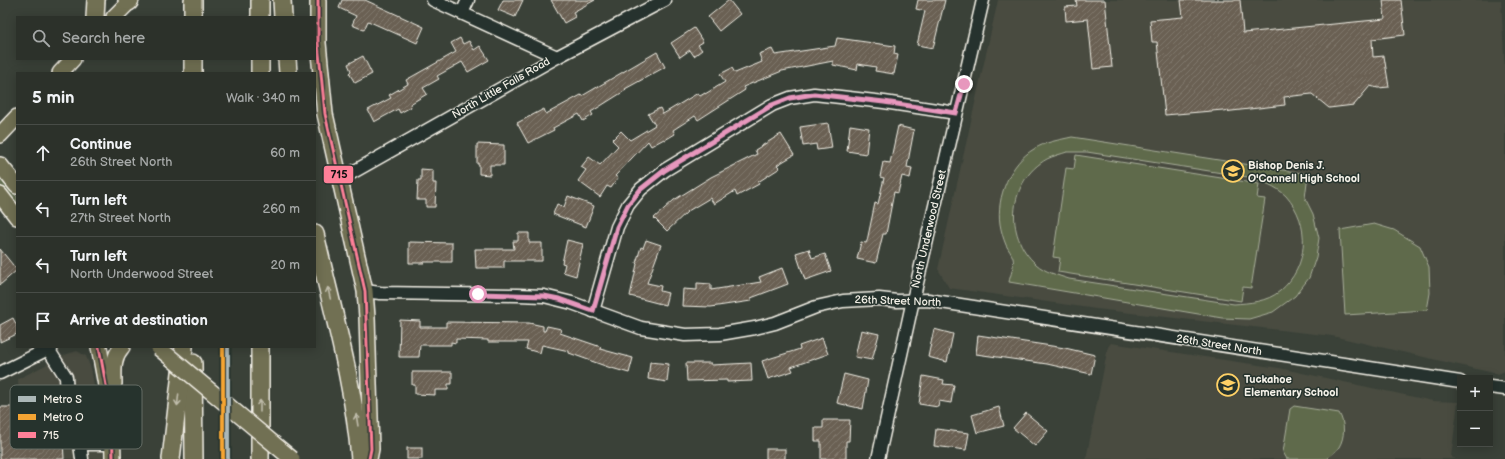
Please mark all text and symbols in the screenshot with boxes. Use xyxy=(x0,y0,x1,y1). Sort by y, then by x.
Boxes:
search box xyxy=(16,16,316,60)
icon: search xyxy=(30,27,52,49)
text: Search here xyxy=(62,29,145,48)
street label: North Little Falls Road xyxy=(450,55,552,121)
route end xyxy=(955,75,973,93)
text: 5 min xyxy=(32,88,75,108)
text: Walk · 340 m xyxy=(226,90,300,106)
text: Continue xyxy=(70,135,132,154)
icon: ahead xyxy=(32,142,54,164)
text: 60 m xyxy=(270,145,300,161)
text: 26th Street North xyxy=(70,154,172,170)
school or university icon: Bishop Denis J. O'Connell High School xyxy=(1220,158,1246,184)
place label: Bishop Denis J. O'Connell High School xyxy=(1248,159,1360,185)
line badge: 715 xyxy=(323,165,354,184)
text: 715 xyxy=(330,168,348,181)
street label: North Underwood Street xyxy=(909,168,949,289)
text: Turn left xyxy=(70,191,127,210)
icon: left xyxy=(32,198,54,220)
text: 260 m xyxy=(262,201,300,217)
text: 27th Street North xyxy=(70,210,171,226)
text: Turn left xyxy=(70,247,127,266)
icon: left xyxy=(32,254,54,276)
text: 20 m xyxy=(270,257,300,273)
text: North Underwood Street xyxy=(70,266,213,282)
route start xyxy=(469,285,487,303)
one-way arrow xyxy=(324,287,332,300)
street label: 26th Street North xyxy=(854,293,942,309)
icon: arrive xyxy=(32,310,54,332)
text: Arrive at destination xyxy=(70,311,208,330)
street label: 26th Street North xyxy=(1175,332,1263,358)
school or university icon: Tuckahoe Elementary School xyxy=(1215,372,1241,398)
place label: Tuckahoe Elementary School xyxy=(1244,373,1338,399)
map controls xyxy=(1457,375,1493,447)
button: + xyxy=(1457,375,1493,411)
legend xyxy=(10,385,142,449)
text: Metro S xyxy=(43,393,82,406)
one-way arrow xyxy=(175,393,182,406)
one-way arrow xyxy=(256,400,264,413)
text: Metro O xyxy=(43,411,84,424)
button: − xyxy=(1457,411,1493,447)
one-way arrow xyxy=(352,414,360,427)
text: 715 xyxy=(43,429,59,442)

